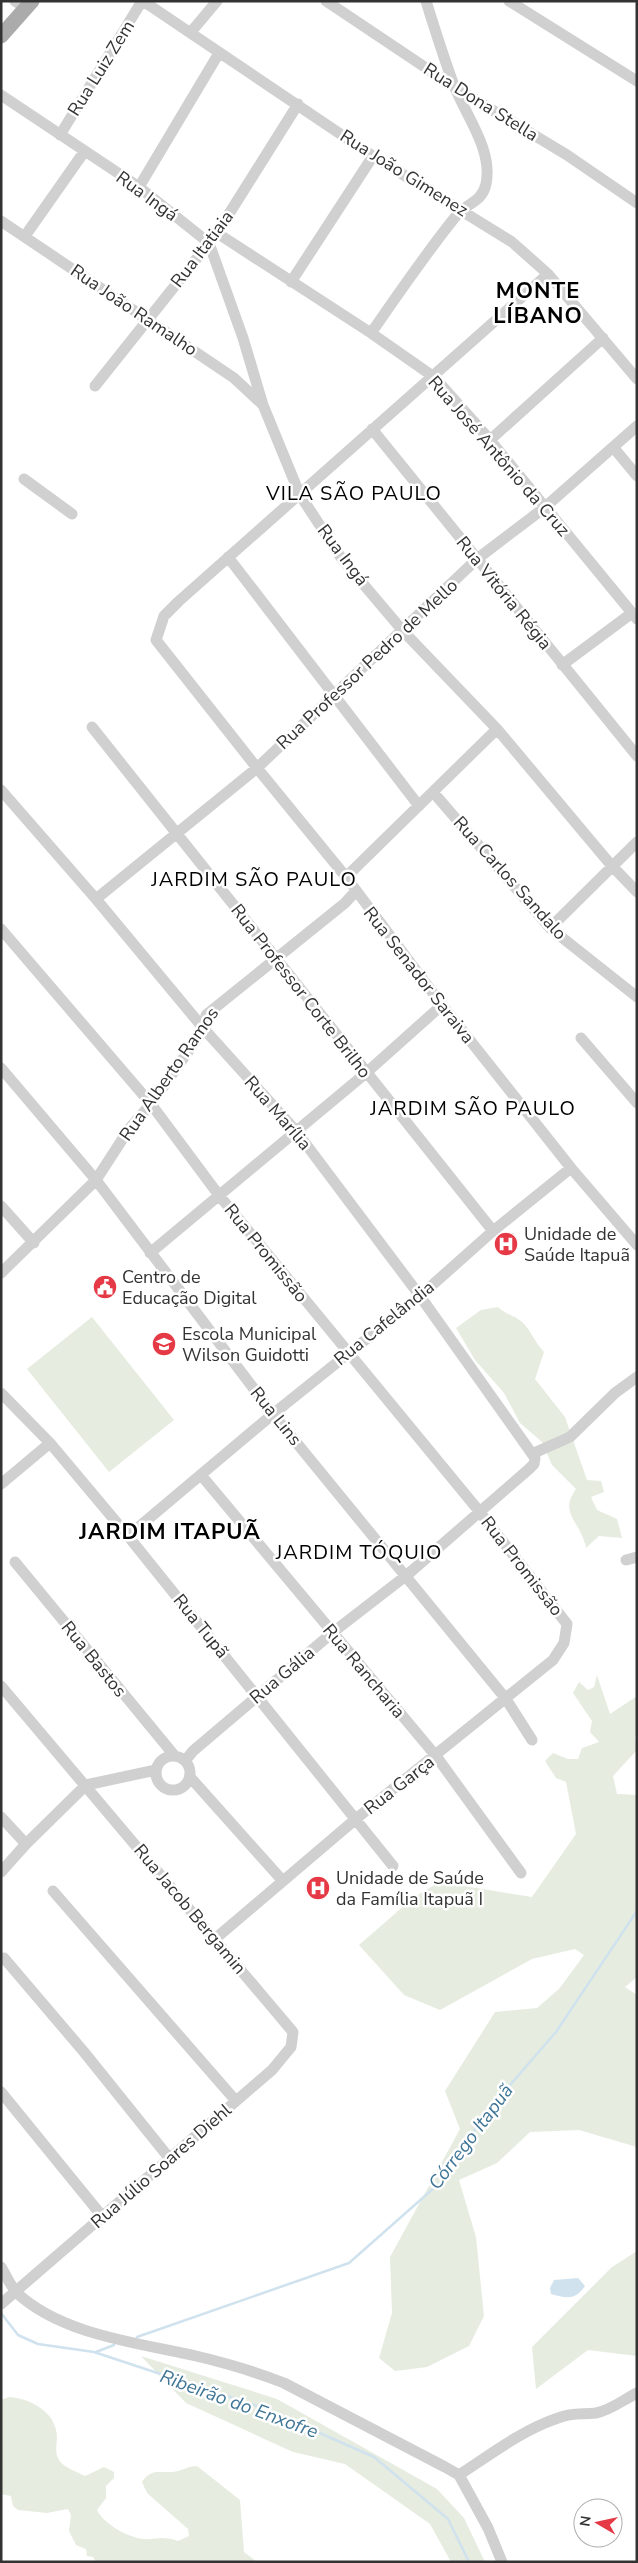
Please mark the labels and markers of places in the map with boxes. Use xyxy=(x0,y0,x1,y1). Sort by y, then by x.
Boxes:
place label: Unidade de Saúde Itapuã xyxy=(524,1222,630,1267)
hospital icon: Unidade de Saúde Itapuã xyxy=(493,1231,519,1257)
place label: Centro de Educação Digital xyxy=(122,1265,257,1310)
public building icon: Centro de Educação Digital xyxy=(92,1274,118,1300)
place label: Escola Municipal Wilson Guidotti xyxy=(182,1322,317,1367)
school or university icon: Escola Municipal Wilson Guidotti xyxy=(151,1331,177,1357)
place label: Unidade de Saúde da Família Itapuã I xyxy=(336,1866,484,1911)
hospital icon: Unidade de Saúde da Família Itapuã I xyxy=(305,1875,331,1901)

